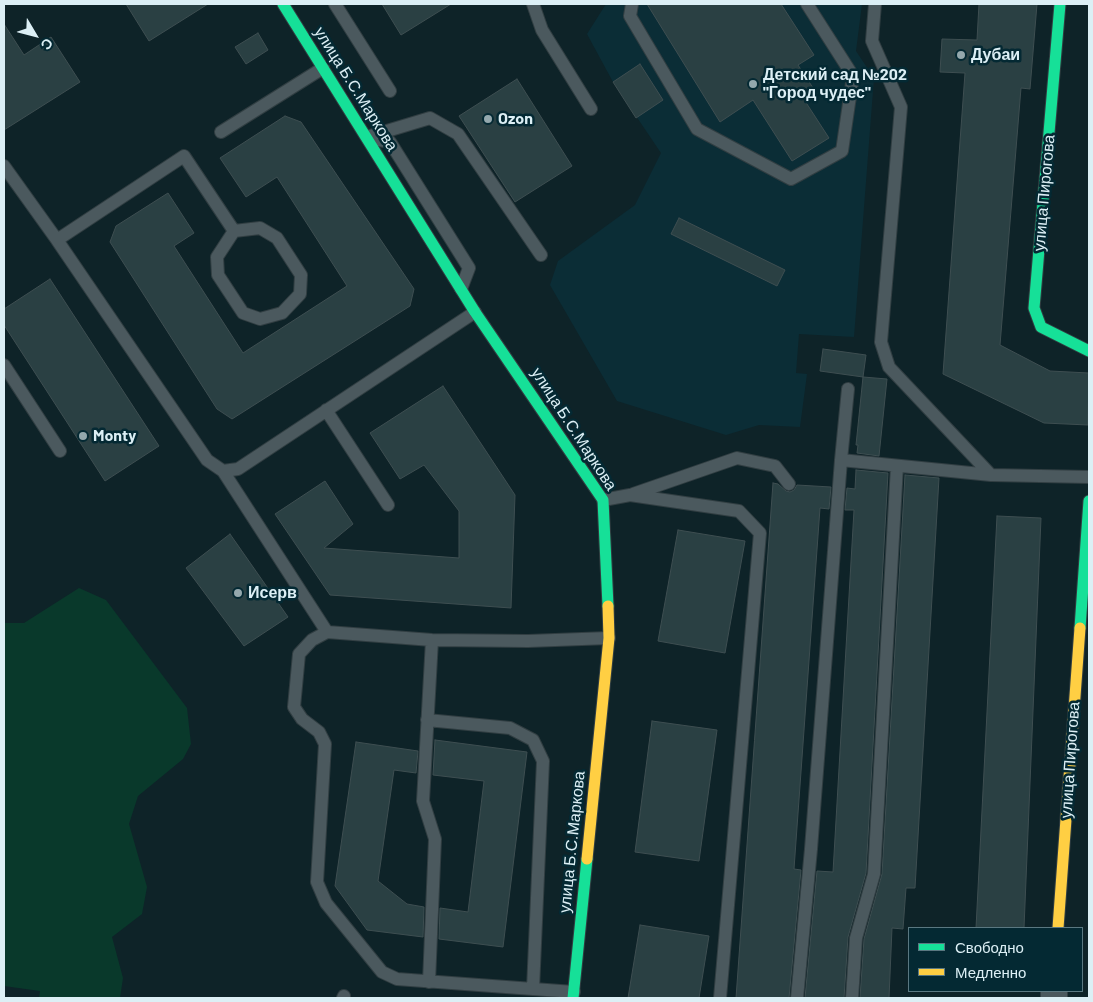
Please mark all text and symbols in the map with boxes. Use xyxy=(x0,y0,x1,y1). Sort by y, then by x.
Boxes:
north arrow xyxy=(10,10,60,60)
street label: улица Б.С.Маркова xyxy=(310,23,402,155)
text: С xyxy=(38,35,57,53)
place label: Дубаи xyxy=(971,45,1020,65)
marker: Дубаи xyxy=(955,49,967,61)
place label: Детский сад №202 "Город чудес" xyxy=(763,65,907,103)
marker: Детский сад №202 "Город чудес" xyxy=(747,78,759,90)
place label: Ozon xyxy=(498,109,533,129)
marker: Ozon xyxy=(482,113,494,125)
street label: улица Пирогова xyxy=(1029,134,1059,252)
street label: улица Б.С.Маркова xyxy=(527,364,621,494)
place label: Monty xyxy=(93,426,136,446)
marker: Monty xyxy=(77,430,89,442)
place label: Исерв xyxy=(248,583,297,603)
marker: Исерв xyxy=(232,587,244,599)
street label: улица Пирогова xyxy=(1056,701,1084,819)
street label: улица Б.С.Маркова xyxy=(555,770,589,914)
legend xyxy=(908,927,1083,992)
text: Свободно xyxy=(955,938,1024,956)
text: Медленно xyxy=(955,963,1026,981)

